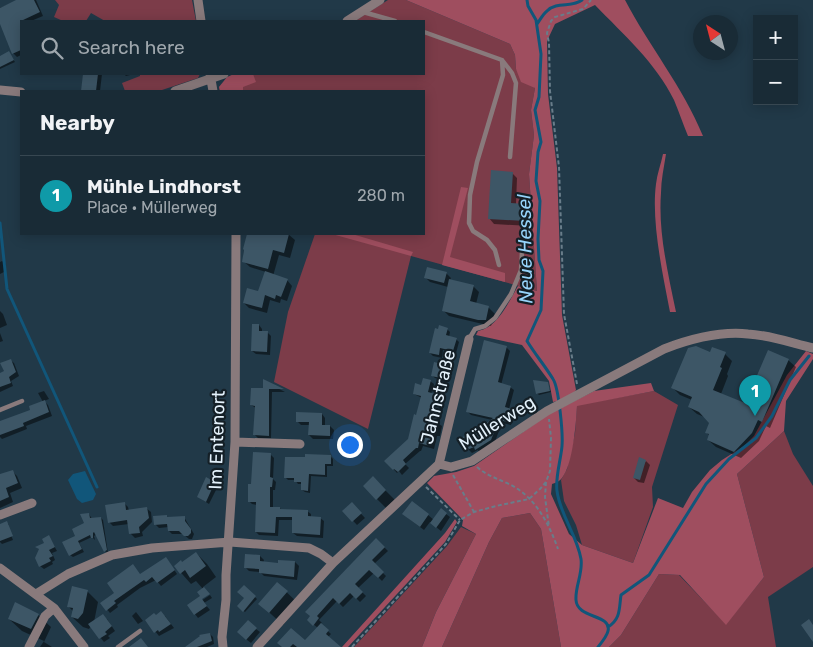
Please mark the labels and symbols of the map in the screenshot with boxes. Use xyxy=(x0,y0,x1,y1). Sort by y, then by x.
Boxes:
north arrow xyxy=(693,15,738,60)
water label: Neue Hessel xyxy=(513,194,537,304)
street label: Jahnstraße xyxy=(416,347,460,447)
pin: 1 xyxy=(739,375,771,416)
street label: Im Entenort xyxy=(204,390,230,490)
street label: Müllerweg xyxy=(455,391,539,455)
your location xyxy=(337,432,363,458)

